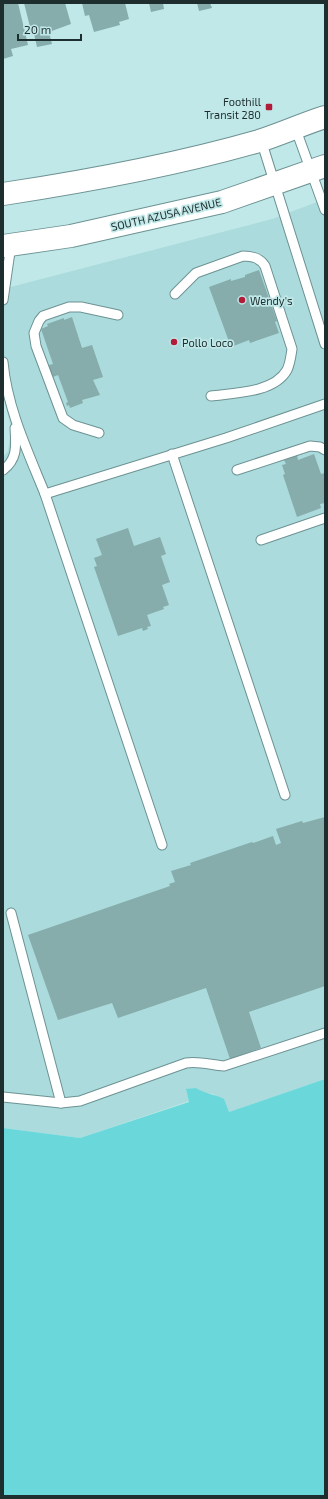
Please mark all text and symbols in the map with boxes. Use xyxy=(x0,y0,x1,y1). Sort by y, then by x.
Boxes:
scale bar xyxy=(18,16,81,42)
text: 20 m xyxy=(24,22,51,36)
place label: Foothill Transit 280 xyxy=(204,95,262,121)
marker: Foothill Transit 280 xyxy=(264,102,274,112)
street label: SOUTH AZUSA AVENUE xyxy=(110,195,222,233)
place label: Wendy's xyxy=(250,294,293,307)
marker: Wendy's xyxy=(237,295,247,305)
place label: Pollo Loco xyxy=(182,336,233,349)
marker: Pollo Loco xyxy=(169,337,179,347)

